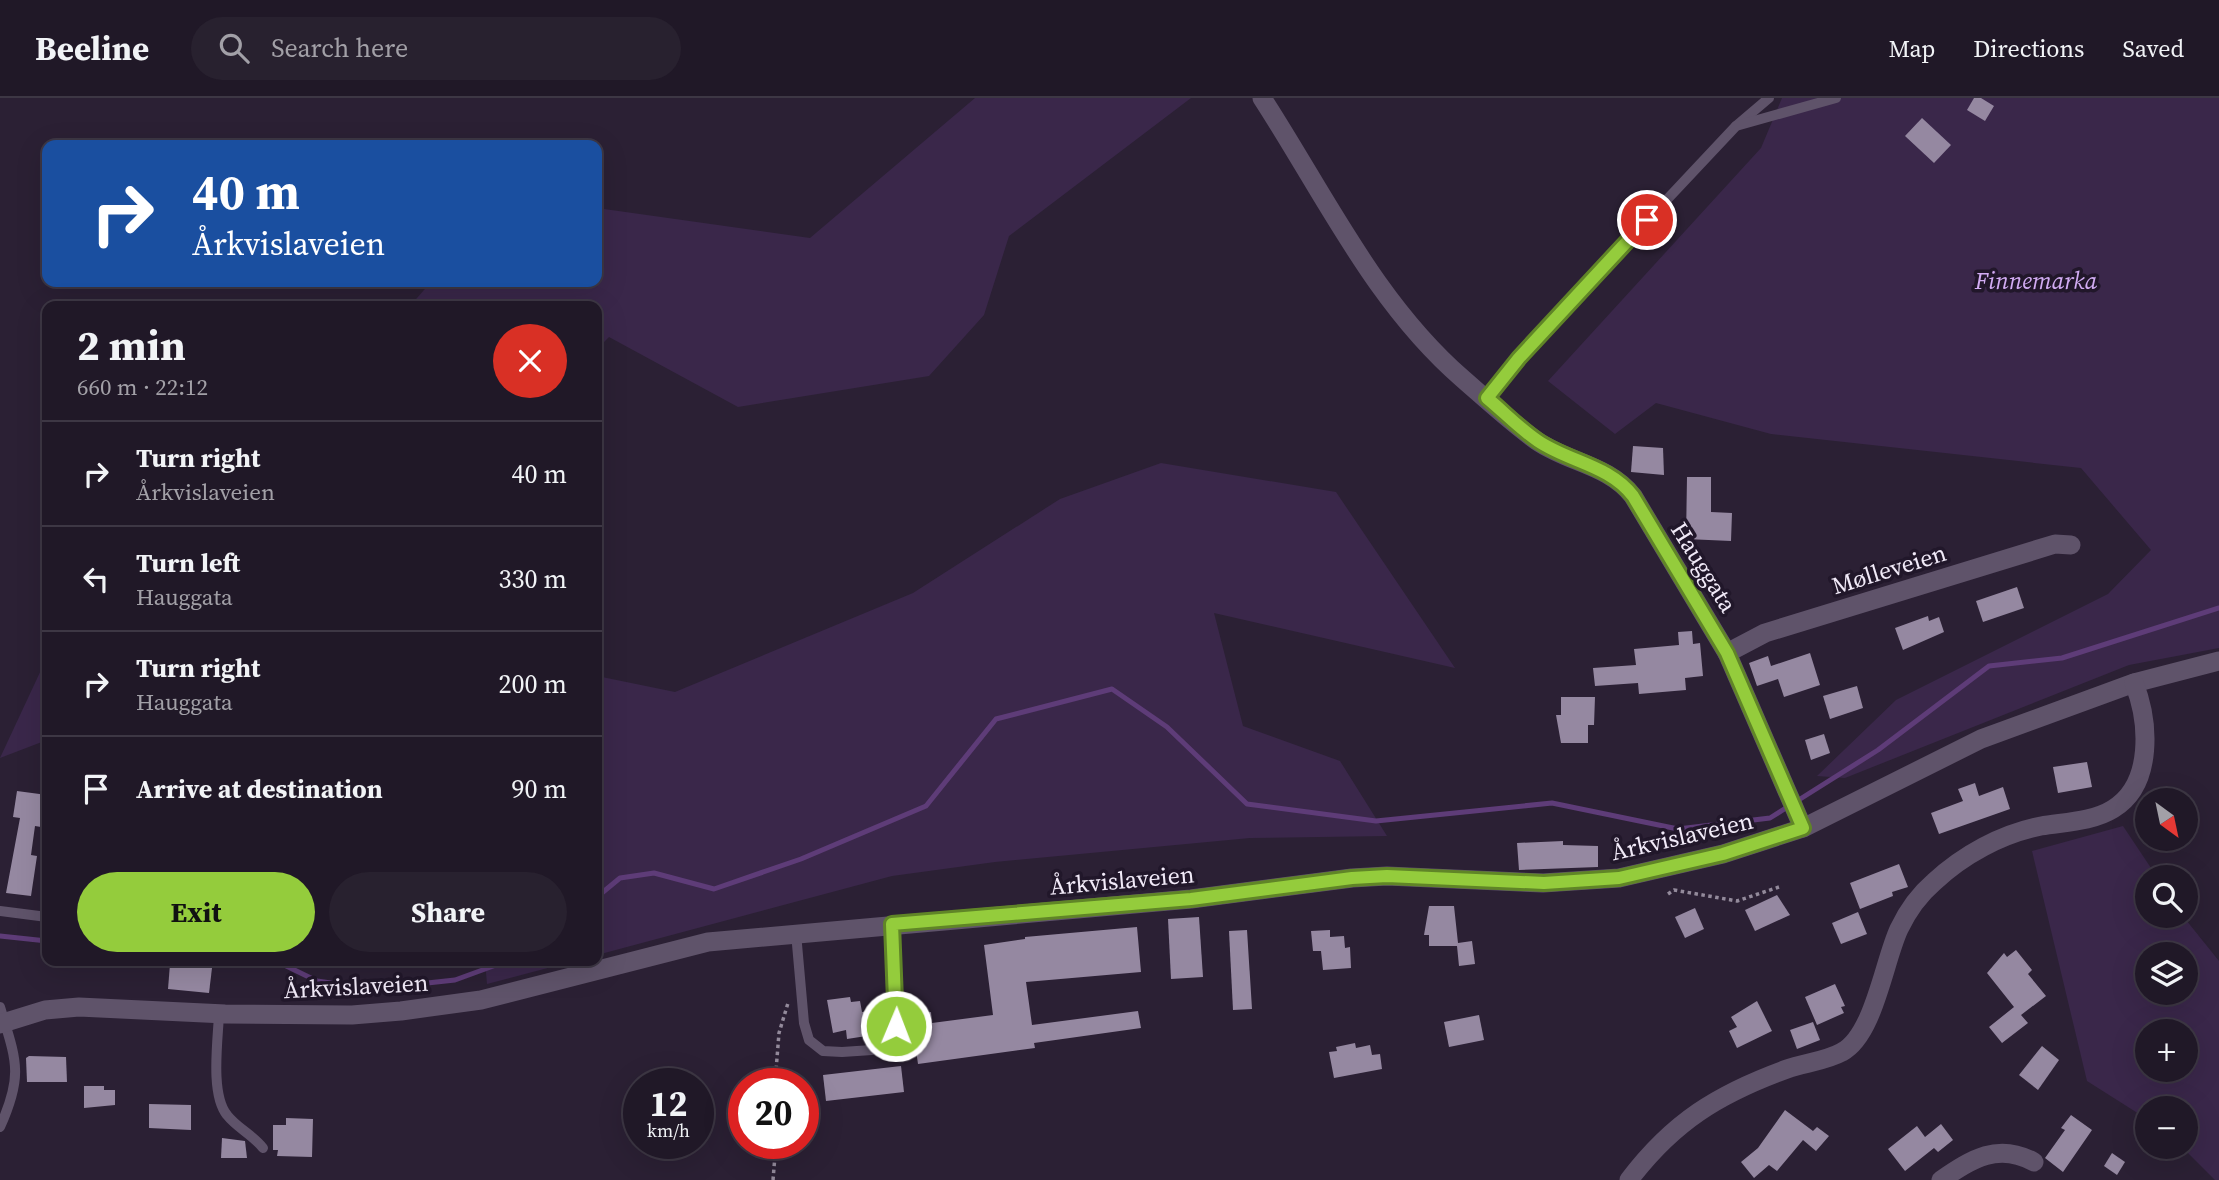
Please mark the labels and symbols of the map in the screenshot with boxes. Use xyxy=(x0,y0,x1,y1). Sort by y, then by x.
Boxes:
pin xyxy=(1617,190,1677,250)
park label: Finnemarka xyxy=(1974,264,2098,297)
street label: Hauggata xyxy=(1663,516,1745,619)
street label: Mølleveien xyxy=(1828,536,1950,602)
north arrow xyxy=(2135,788,2198,850)
street label: Årkvislaveien xyxy=(1608,804,1756,868)
street label: Årkvislaveien xyxy=(1048,857,1196,903)
street label: Årkvislaveien xyxy=(283,966,429,1006)
position arrow xyxy=(859,989,933,1063)
speed limit sign: 20 xyxy=(728,1068,819,1159)

